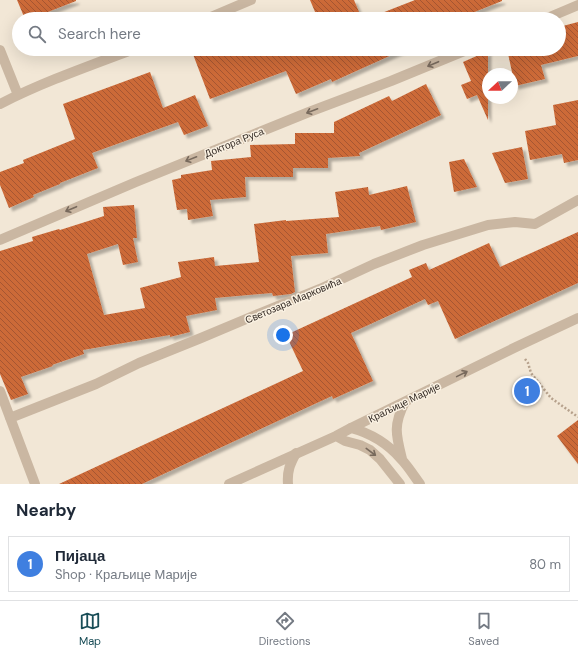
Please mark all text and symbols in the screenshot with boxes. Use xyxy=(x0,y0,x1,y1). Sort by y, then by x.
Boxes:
search box xyxy=(12,12,566,56)
icon: search xyxy=(26,23,48,45)
text: Search here xyxy=(58,24,141,44)
one-way arrow xyxy=(427,61,439,68)
north arrow xyxy=(482,68,518,104)
one-way arrow xyxy=(306,108,318,116)
street label: Доктора Руса xyxy=(203,124,266,160)
one-way arrow xyxy=(185,156,197,164)
one-way arrow xyxy=(65,206,77,214)
street label: Светозара Марковића xyxy=(243,274,344,327)
your location xyxy=(273,325,293,345)
one-way arrow xyxy=(455,370,467,377)
pin: 1 xyxy=(514,376,540,406)
street label: Краљице Марије xyxy=(366,379,443,425)
one-way arrow xyxy=(365,448,376,456)
text: Nearby xyxy=(16,499,76,521)
text: Пијаца xyxy=(55,546,105,566)
text: 1 xyxy=(28,556,32,573)
text: 80 m xyxy=(529,556,561,573)
text: Shop · Краљице Марије xyxy=(55,566,197,583)
tab: Map xyxy=(79,610,101,648)
tab: Directions xyxy=(259,610,311,648)
tab: Saved xyxy=(468,610,499,648)

